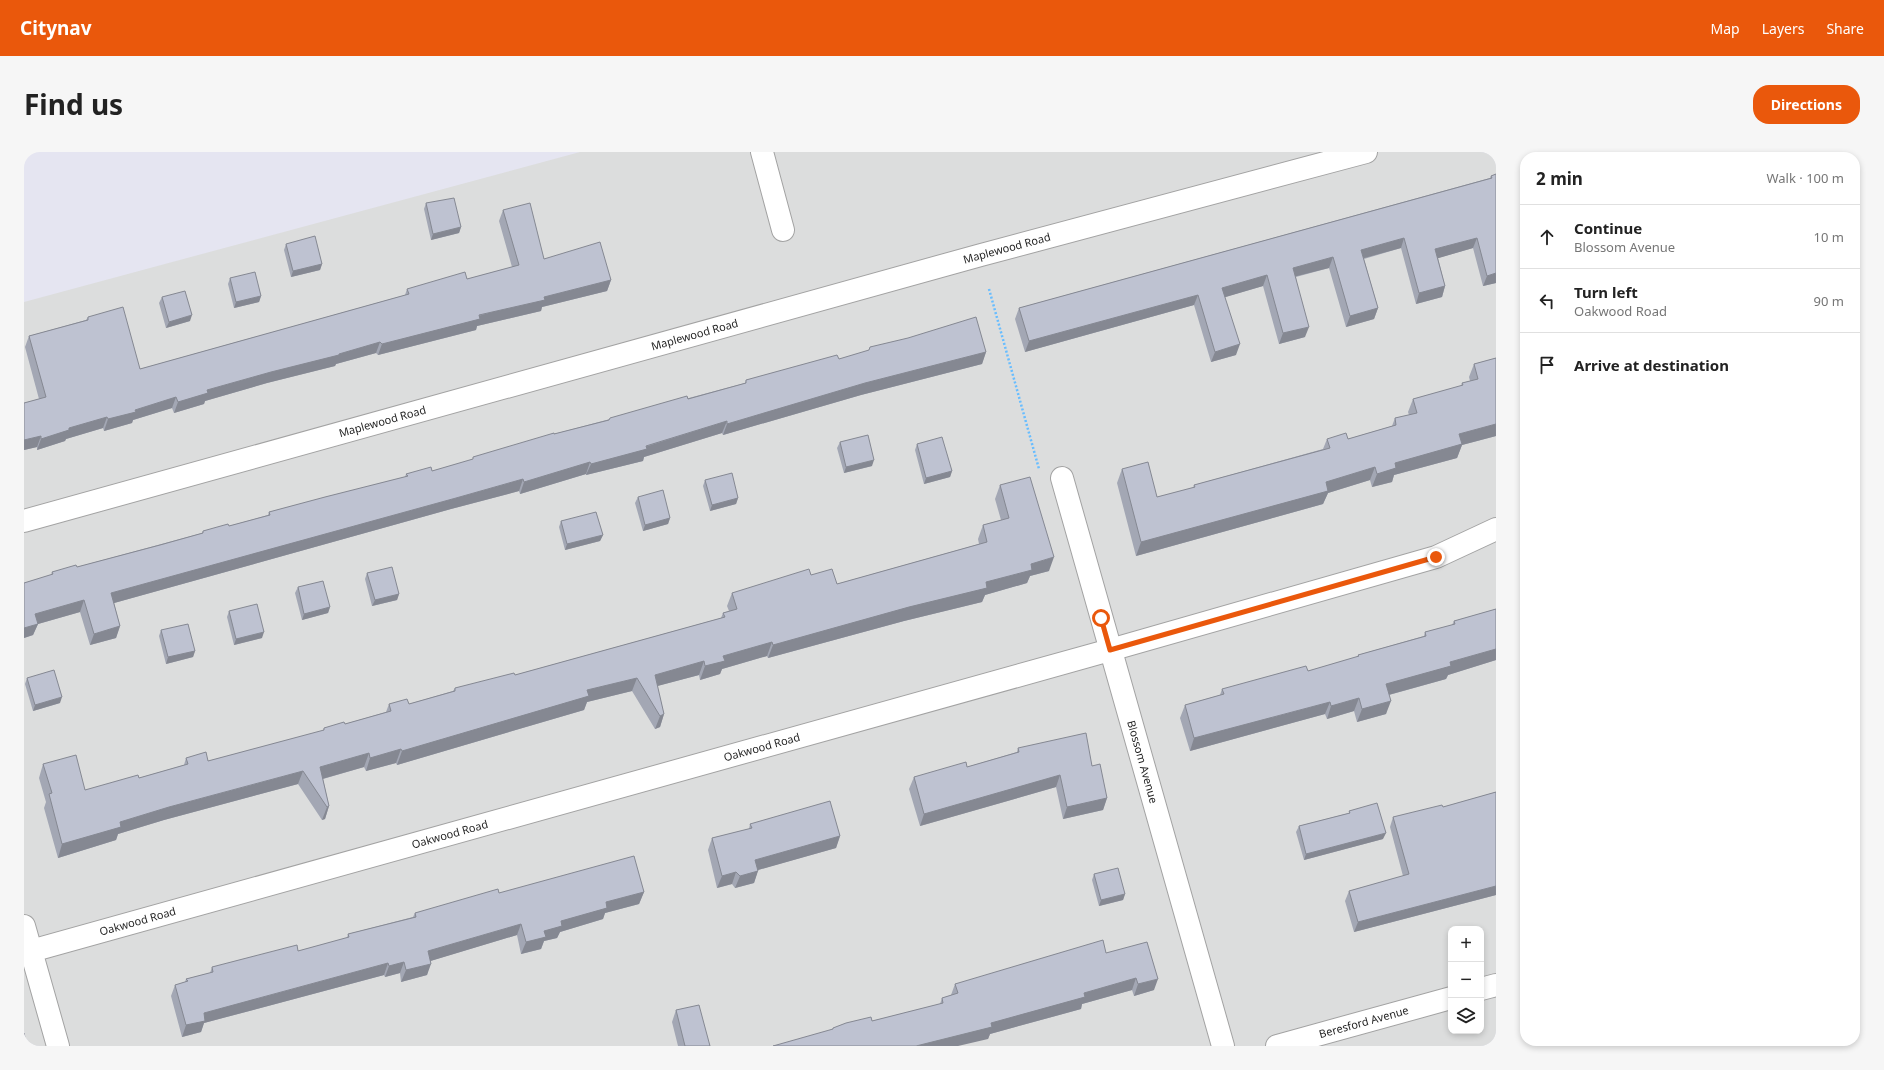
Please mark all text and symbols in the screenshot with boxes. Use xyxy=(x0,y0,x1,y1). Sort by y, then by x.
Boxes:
text: Citynav xyxy=(20,15,92,41)
text: Map xyxy=(1711,19,1740,38)
text: Layers xyxy=(1762,19,1804,38)
text: Share xyxy=(1826,19,1864,38)
text: Find us xyxy=(24,85,123,123)
button: Directions xyxy=(1753,85,1860,124)
text: 2 min xyxy=(1536,167,1583,190)
text: Walk · 100 m xyxy=(1766,169,1844,187)
text: Continue xyxy=(1574,218,1642,238)
icon: ahead xyxy=(1536,226,1558,248)
text: 10 m xyxy=(1814,228,1844,246)
street label: Maplewood Road xyxy=(961,229,1052,267)
text: Blossom Avenue xyxy=(1574,238,1675,256)
text: Turn left xyxy=(1574,282,1638,302)
icon: left xyxy=(1536,290,1558,312)
text: 90 m xyxy=(1814,292,1844,310)
text: Oakwood Road xyxy=(1574,302,1667,320)
street label: Maplewood Road xyxy=(649,315,740,353)
icon: arrive xyxy=(1536,354,1558,376)
text: Arrive at destination xyxy=(1574,355,1729,375)
street label: Maplewood Road xyxy=(337,402,428,440)
route end xyxy=(1427,548,1445,566)
route start xyxy=(1092,609,1110,627)
street label: Blossom Avenue xyxy=(1124,718,1162,805)
street label: Oakwood Road xyxy=(722,729,802,764)
street label: Oakwood Road xyxy=(410,816,490,852)
street label: Oakwood Road xyxy=(98,903,177,939)
map controls xyxy=(1448,926,1484,1034)
button: + xyxy=(1448,926,1484,962)
button: − xyxy=(1448,962,1484,998)
button: layers xyxy=(1448,998,1484,1034)
street label: Beresford Avenue xyxy=(1317,1002,1410,1041)

